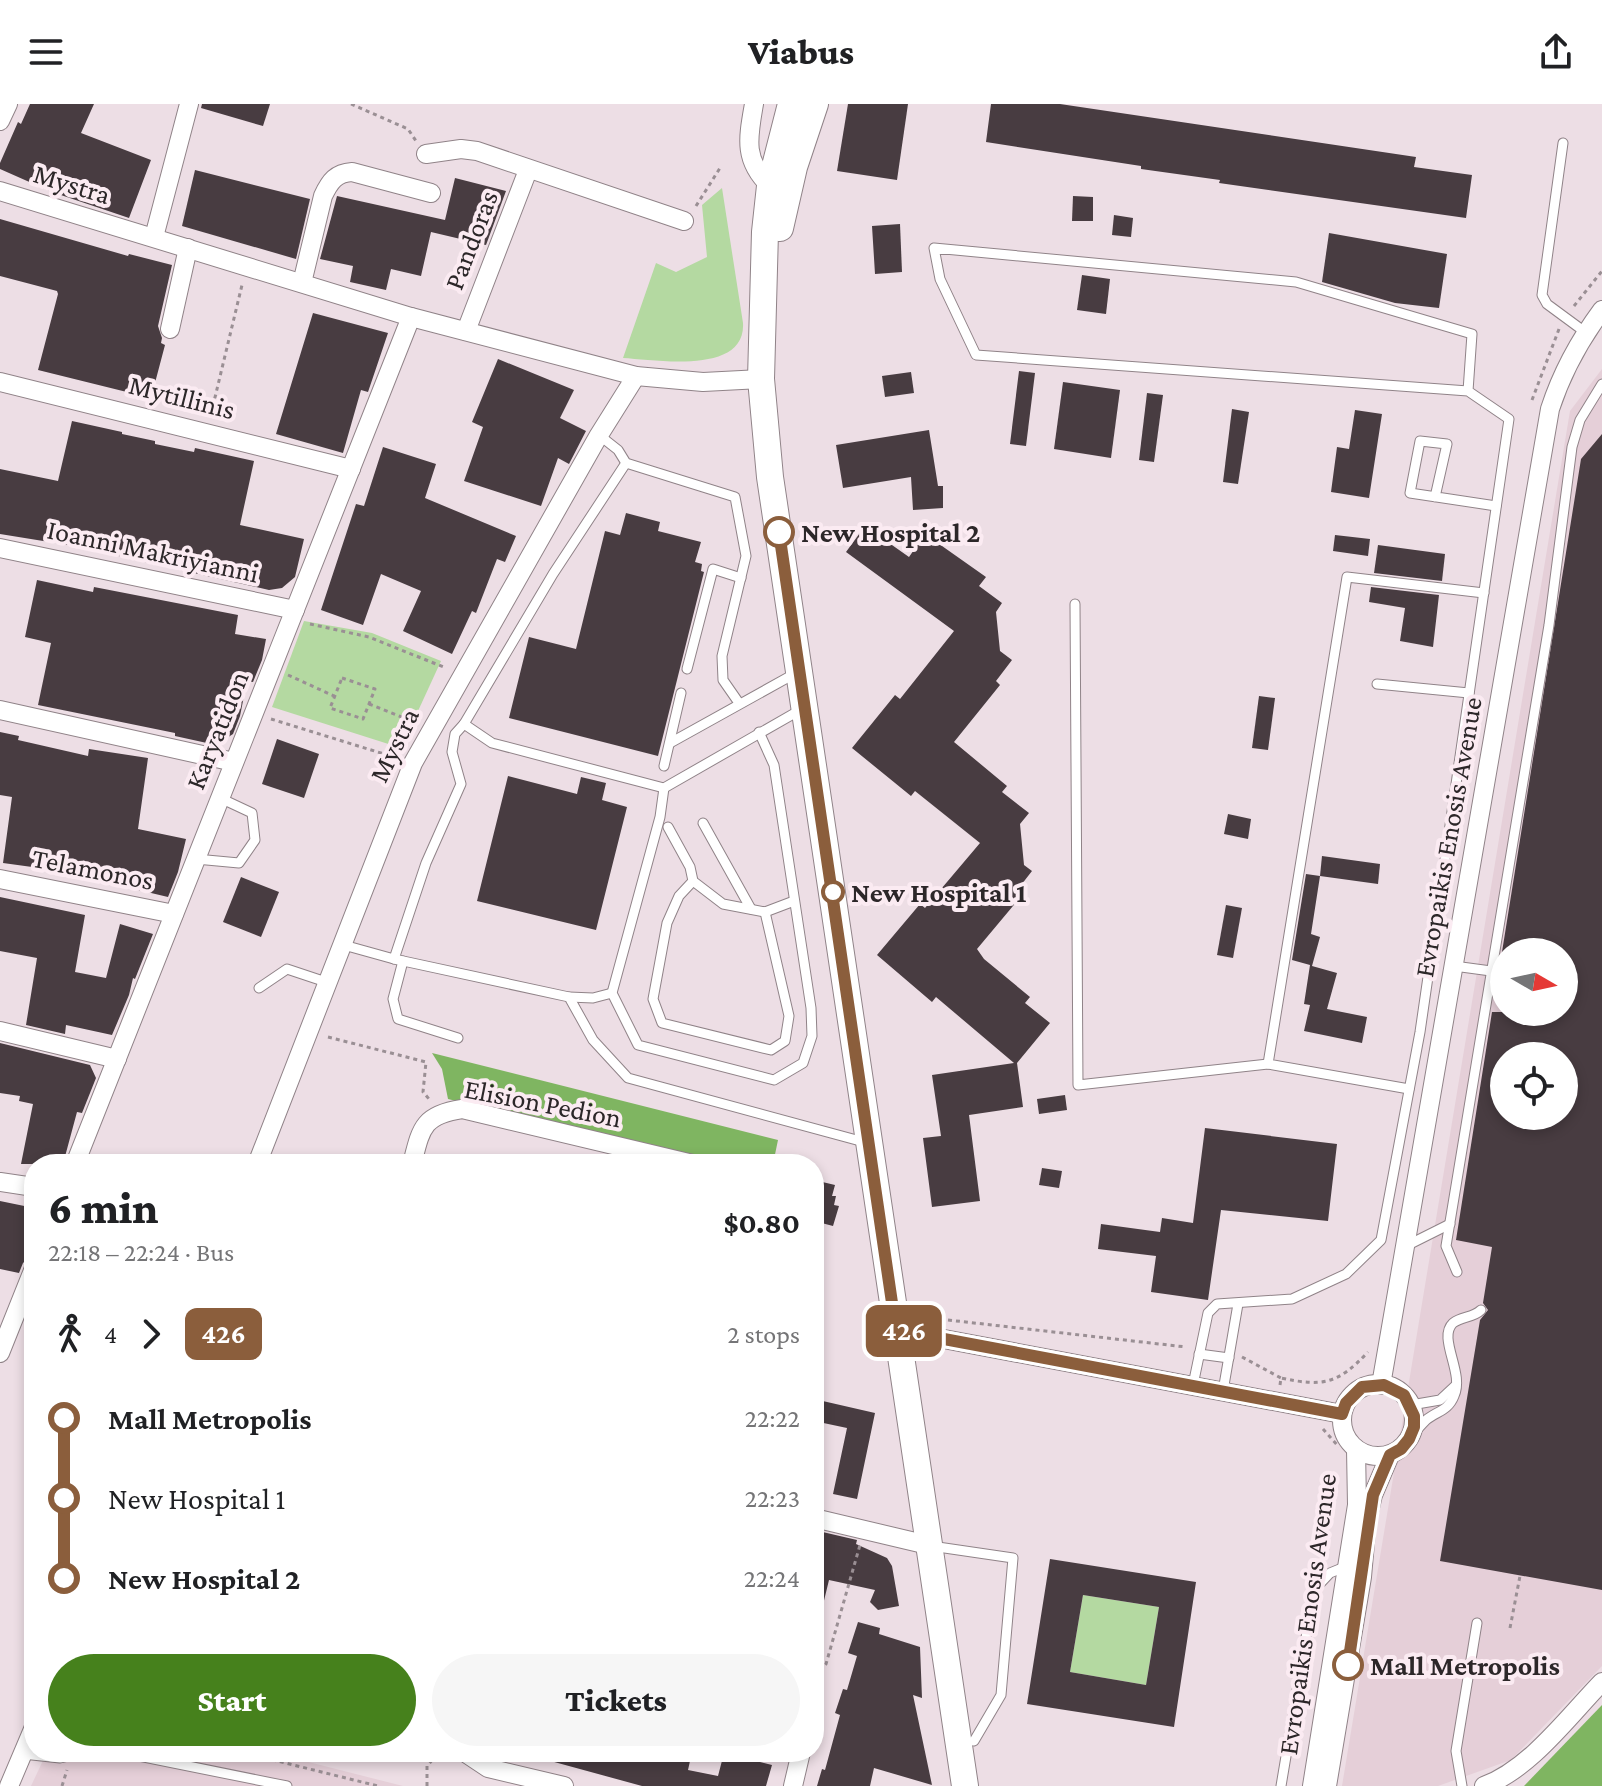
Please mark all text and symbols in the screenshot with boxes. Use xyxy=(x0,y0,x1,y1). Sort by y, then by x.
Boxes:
icon: menu xyxy=(24,30,68,74)
icon: share xyxy=(1534,30,1578,74)
text: Viabus xyxy=(748,32,854,72)
street label: Mystra xyxy=(30,158,114,210)
street label: Pandoras xyxy=(438,186,504,294)
street label: Mytillinis xyxy=(126,369,238,425)
street label: Ioanni Makriyianni xyxy=(44,513,262,589)
marker: New Hospital 2 xyxy=(764,517,794,547)
place label: New Hospital 2 xyxy=(801,517,980,548)
street label: Karyatidon xyxy=(179,666,255,794)
street label: Evropaikis Enosis Avenue xyxy=(1408,695,1488,979)
street label: Mystra xyxy=(363,703,425,787)
street label: Telamonos xyxy=(30,842,156,896)
place label: New Hospital 1 xyxy=(851,877,1027,908)
marker: New Hospital 1 xyxy=(822,881,844,903)
north arrow xyxy=(1490,938,1578,1026)
map controls xyxy=(1490,938,1578,1130)
button: locate xyxy=(1490,1042,1578,1130)
street label: Elision Pedion xyxy=(462,1073,624,1133)
text: 6 min xyxy=(48,1184,158,1232)
text: $0.80 xyxy=(723,1206,800,1239)
text: 22:18 – 22:24 · Bus xyxy=(48,1238,234,1267)
line badge: 426 xyxy=(858,1305,950,1357)
icon: walk xyxy=(48,1312,92,1356)
icon: forward xyxy=(129,1312,173,1356)
text: 426 xyxy=(882,1315,926,1346)
text: 426 xyxy=(201,1318,246,1349)
text: 4 xyxy=(104,1320,117,1349)
text: 2 stops xyxy=(727,1320,800,1349)
text: Mall Metropolis xyxy=(108,1402,311,1435)
text: 22:22 xyxy=(745,1404,800,1433)
street label: Evropaikis Enosis Avenue xyxy=(1272,1471,1342,1757)
text: New Hospital 1 xyxy=(108,1482,285,1515)
text: 22:23 xyxy=(745,1484,800,1513)
text: New Hospital 2 xyxy=(108,1562,300,1595)
text: 22:24 xyxy=(744,1564,800,1593)
marker: Mall Metropolis xyxy=(1333,1650,1363,1680)
place label: Mall Metropolis xyxy=(1370,1650,1560,1681)
button: Start xyxy=(48,1654,416,1746)
button: Tickets xyxy=(432,1654,800,1746)

